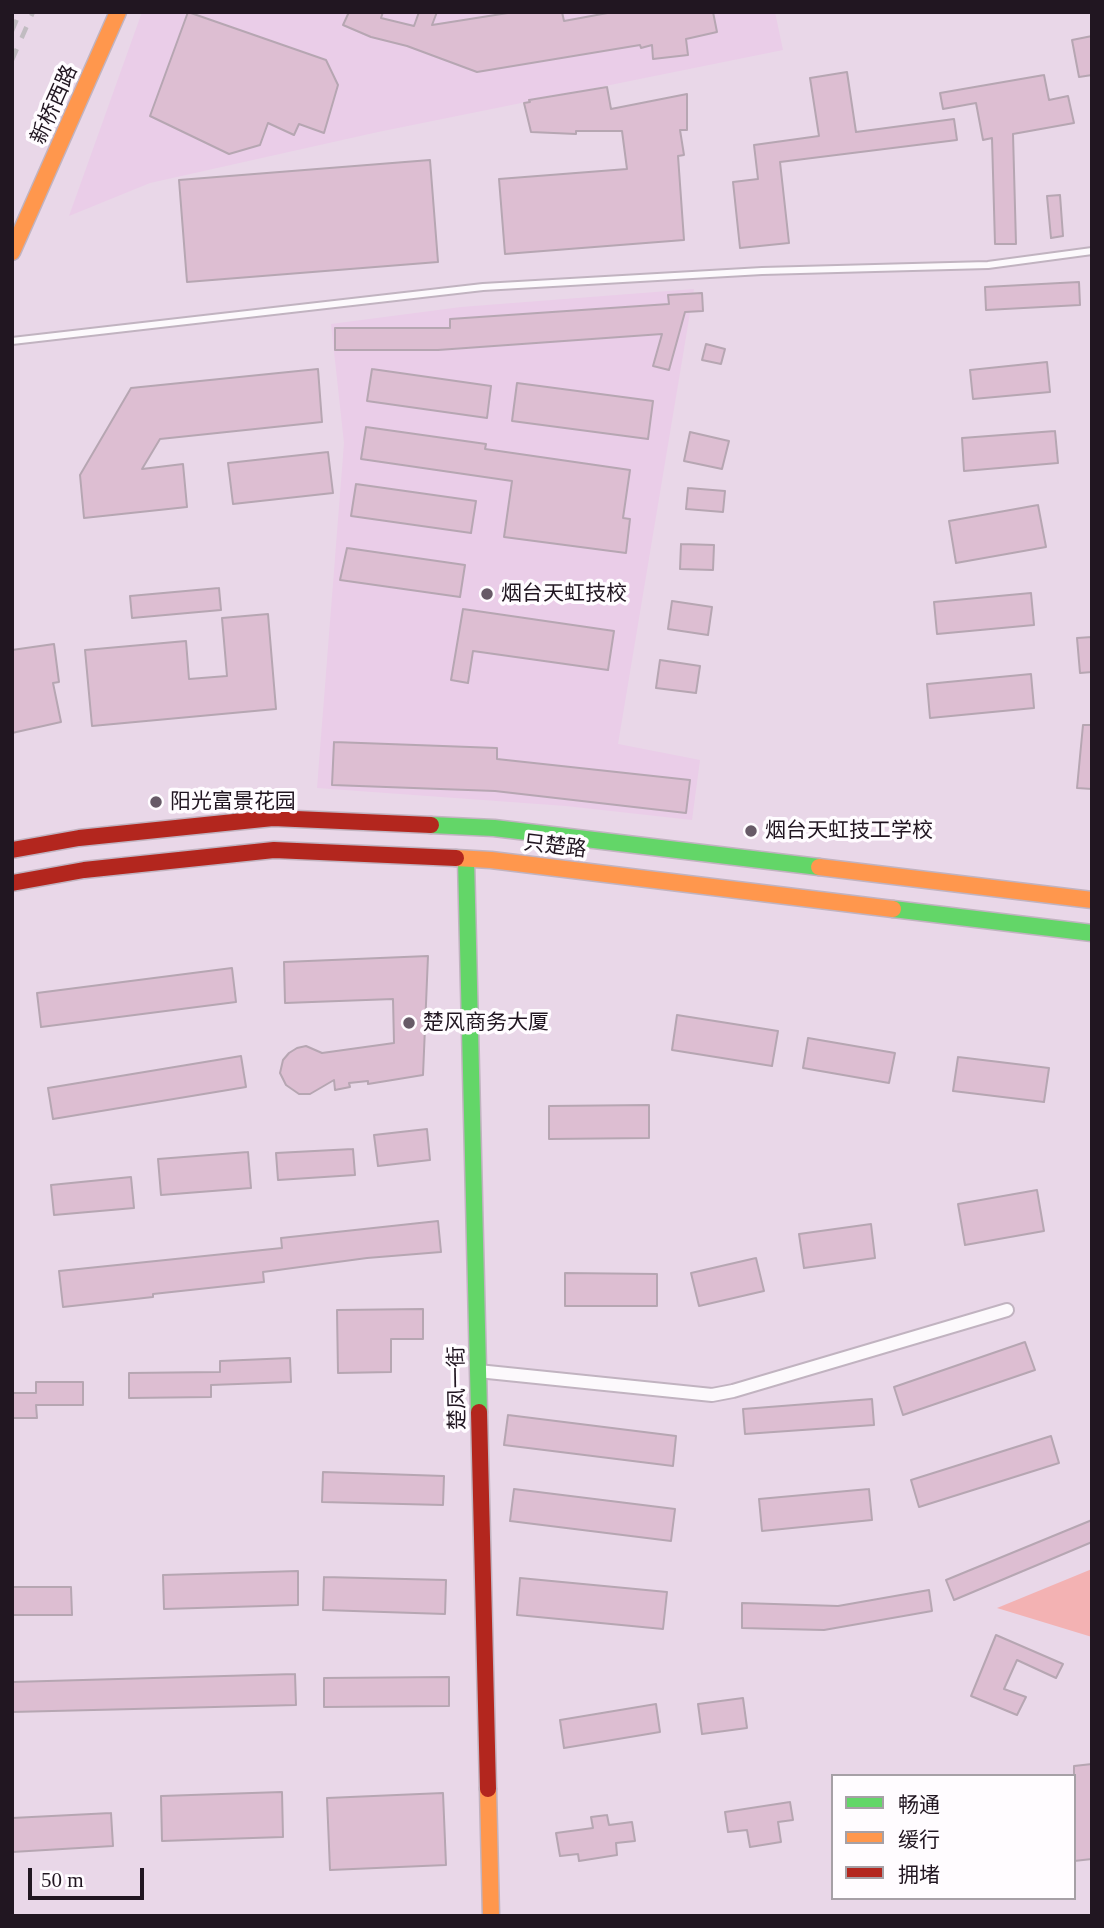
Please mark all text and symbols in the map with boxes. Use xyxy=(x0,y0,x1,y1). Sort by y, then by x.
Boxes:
street label: 新桥西路 xyxy=(26,62,84,148)
place label: 烟台天虹技校 xyxy=(501,581,627,607)
marker: 烟台天虹技校 xyxy=(479,586,495,602)
place label: 阳光富景花园 xyxy=(170,789,296,815)
marker: 阳光富景花园 xyxy=(148,794,164,810)
place label: 烟台天虹技工学校 xyxy=(765,818,933,844)
marker: 烟台天虹技工学校 xyxy=(743,823,759,839)
street label: 只楚路 xyxy=(522,831,588,863)
place label: 楚风商务大厦 xyxy=(423,1010,549,1036)
marker: 楚风商务大厦 xyxy=(401,1015,417,1031)
street label: 楚凤一街 xyxy=(445,1346,471,1430)
legend xyxy=(831,1774,1076,1900)
text: 畅通 xyxy=(898,1793,940,1817)
text: 缓行 xyxy=(898,1828,940,1852)
scale bar xyxy=(32,1854,147,1898)
text: 拥堵 xyxy=(898,1863,940,1887)
text: 50 m xyxy=(41,1868,84,1892)

